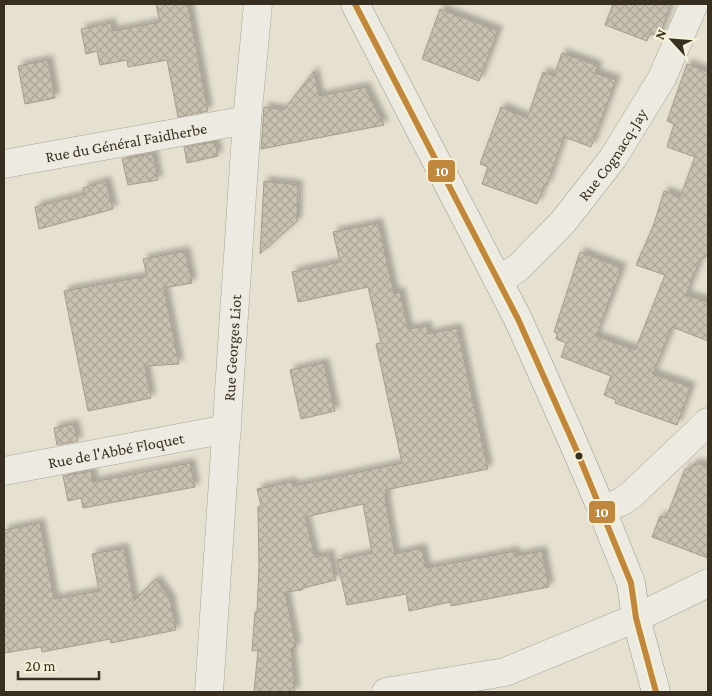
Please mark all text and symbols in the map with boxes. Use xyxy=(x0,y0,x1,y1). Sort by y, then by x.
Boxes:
north arrow xyxy=(647,15,697,65)
text: N xyxy=(651,26,670,42)
street label: Rue Cognacq-Jay xyxy=(575,105,651,204)
street label: Rue du Général Faidherbe xyxy=(44,119,208,165)
line badge: 10 xyxy=(427,159,456,183)
text: 10 xyxy=(435,163,449,179)
street label: Rue Georges Liot xyxy=(220,293,244,402)
street label: Rue de l'Abbé Floquet xyxy=(47,429,186,472)
unlabelled marker xyxy=(574,451,584,461)
line badge: 10 xyxy=(588,500,616,524)
text: 10 xyxy=(595,504,609,520)
scale bar xyxy=(18,648,99,680)
text: 20 m xyxy=(25,658,56,674)

